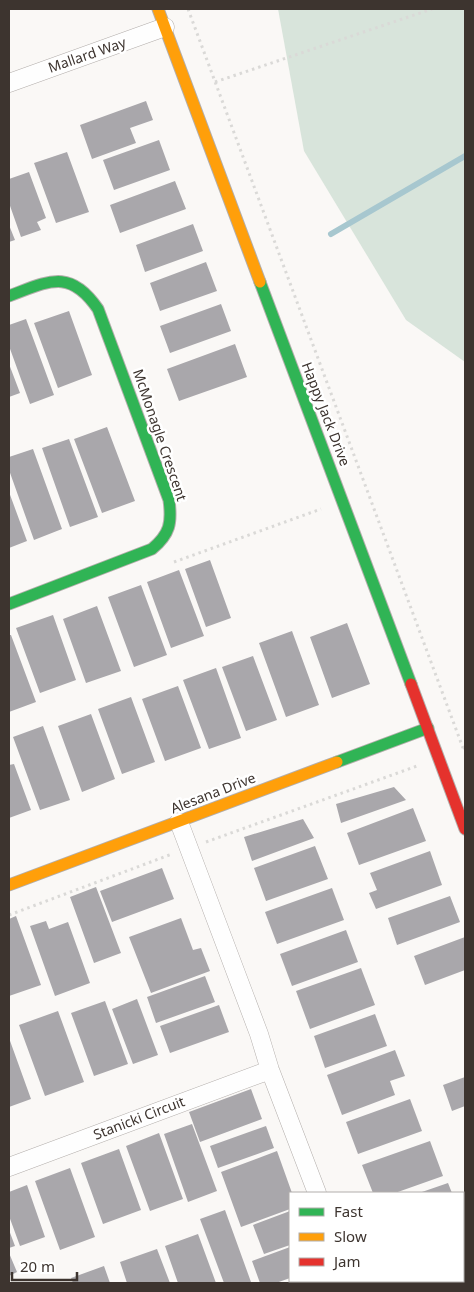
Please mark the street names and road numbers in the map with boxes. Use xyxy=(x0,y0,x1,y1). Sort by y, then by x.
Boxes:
street label: Mallard Way xyxy=(45,32,129,77)
street label: Happy Jack Drive xyxy=(298,359,355,469)
street label: McMonagle Crescent xyxy=(129,366,192,503)
street label: Alesana Drive xyxy=(168,768,258,817)
street label: Stanicki Circuit xyxy=(90,1091,187,1144)

